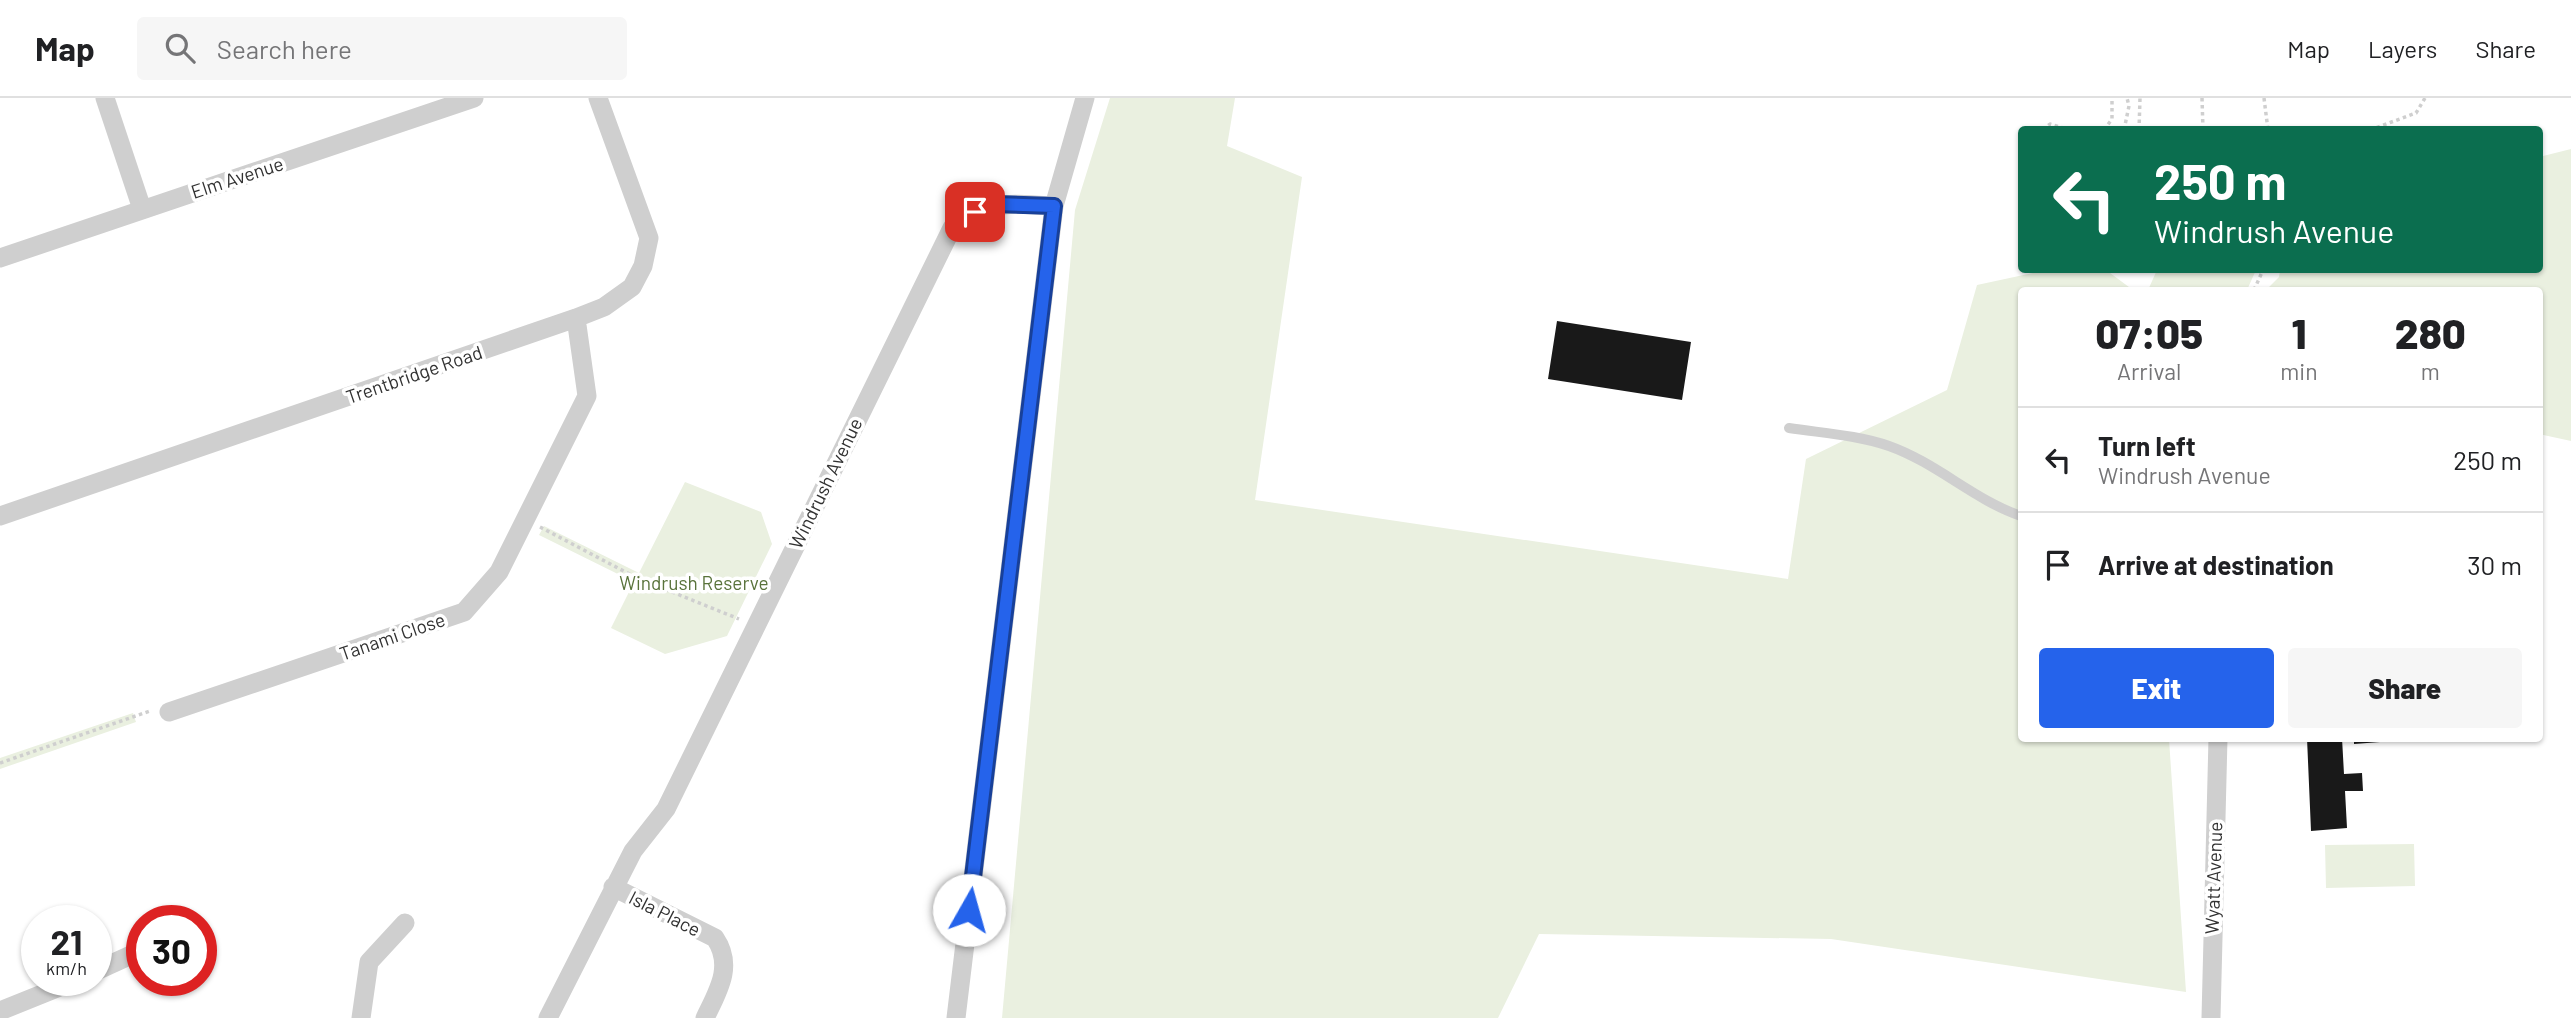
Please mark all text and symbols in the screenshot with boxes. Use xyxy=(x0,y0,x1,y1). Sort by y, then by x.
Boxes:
search box xyxy=(137,17,627,80)
text: Map xyxy=(35,28,95,68)
icon: search xyxy=(161,29,199,67)
text: Search here xyxy=(217,33,352,64)
text: Map xyxy=(2287,34,2330,63)
text: Layers xyxy=(2368,34,2437,63)
text: Share xyxy=(2475,34,2536,63)
street label: Elm Avenue xyxy=(188,151,286,203)
text: 250 m xyxy=(2154,151,2287,210)
icon: left xyxy=(2039,154,2130,245)
pin xyxy=(945,182,1005,242)
icon: arrive xyxy=(956,193,994,231)
text: Windrush Avenue xyxy=(2154,211,2394,249)
text: 07:05 xyxy=(2095,307,2203,357)
text: 1 xyxy=(2291,307,2306,357)
text: 280 xyxy=(2395,307,2466,357)
street label: Trentbridge Road xyxy=(343,340,485,408)
text: Arrival xyxy=(2117,357,2181,385)
text: min xyxy=(2280,357,2318,385)
text: m xyxy=(2421,357,2440,385)
street label: Windrush Avenue xyxy=(783,414,867,552)
text: Turn left xyxy=(2098,430,2196,461)
icon: left xyxy=(2039,441,2077,479)
text: 250 m xyxy=(2453,444,2522,475)
text: Windrush Avenue xyxy=(2098,461,2271,489)
icon: arrive xyxy=(2039,546,2077,584)
text: Arrive at destination xyxy=(2098,549,2334,580)
text: 30 m xyxy=(2467,549,2522,580)
park label: Windrush Reserve xyxy=(619,571,769,594)
street label: Tanami Close xyxy=(336,607,448,665)
button: Exit xyxy=(2039,648,2274,728)
button: Share xyxy=(2288,648,2522,728)
street label: Wyatt Avenue xyxy=(2200,821,2226,935)
position arrow xyxy=(932,873,1006,947)
street label: Isla Place xyxy=(625,885,705,941)
speed limit sign: 30 xyxy=(126,905,217,996)
text: 21 xyxy=(51,920,82,962)
text: km/h xyxy=(46,957,87,979)

